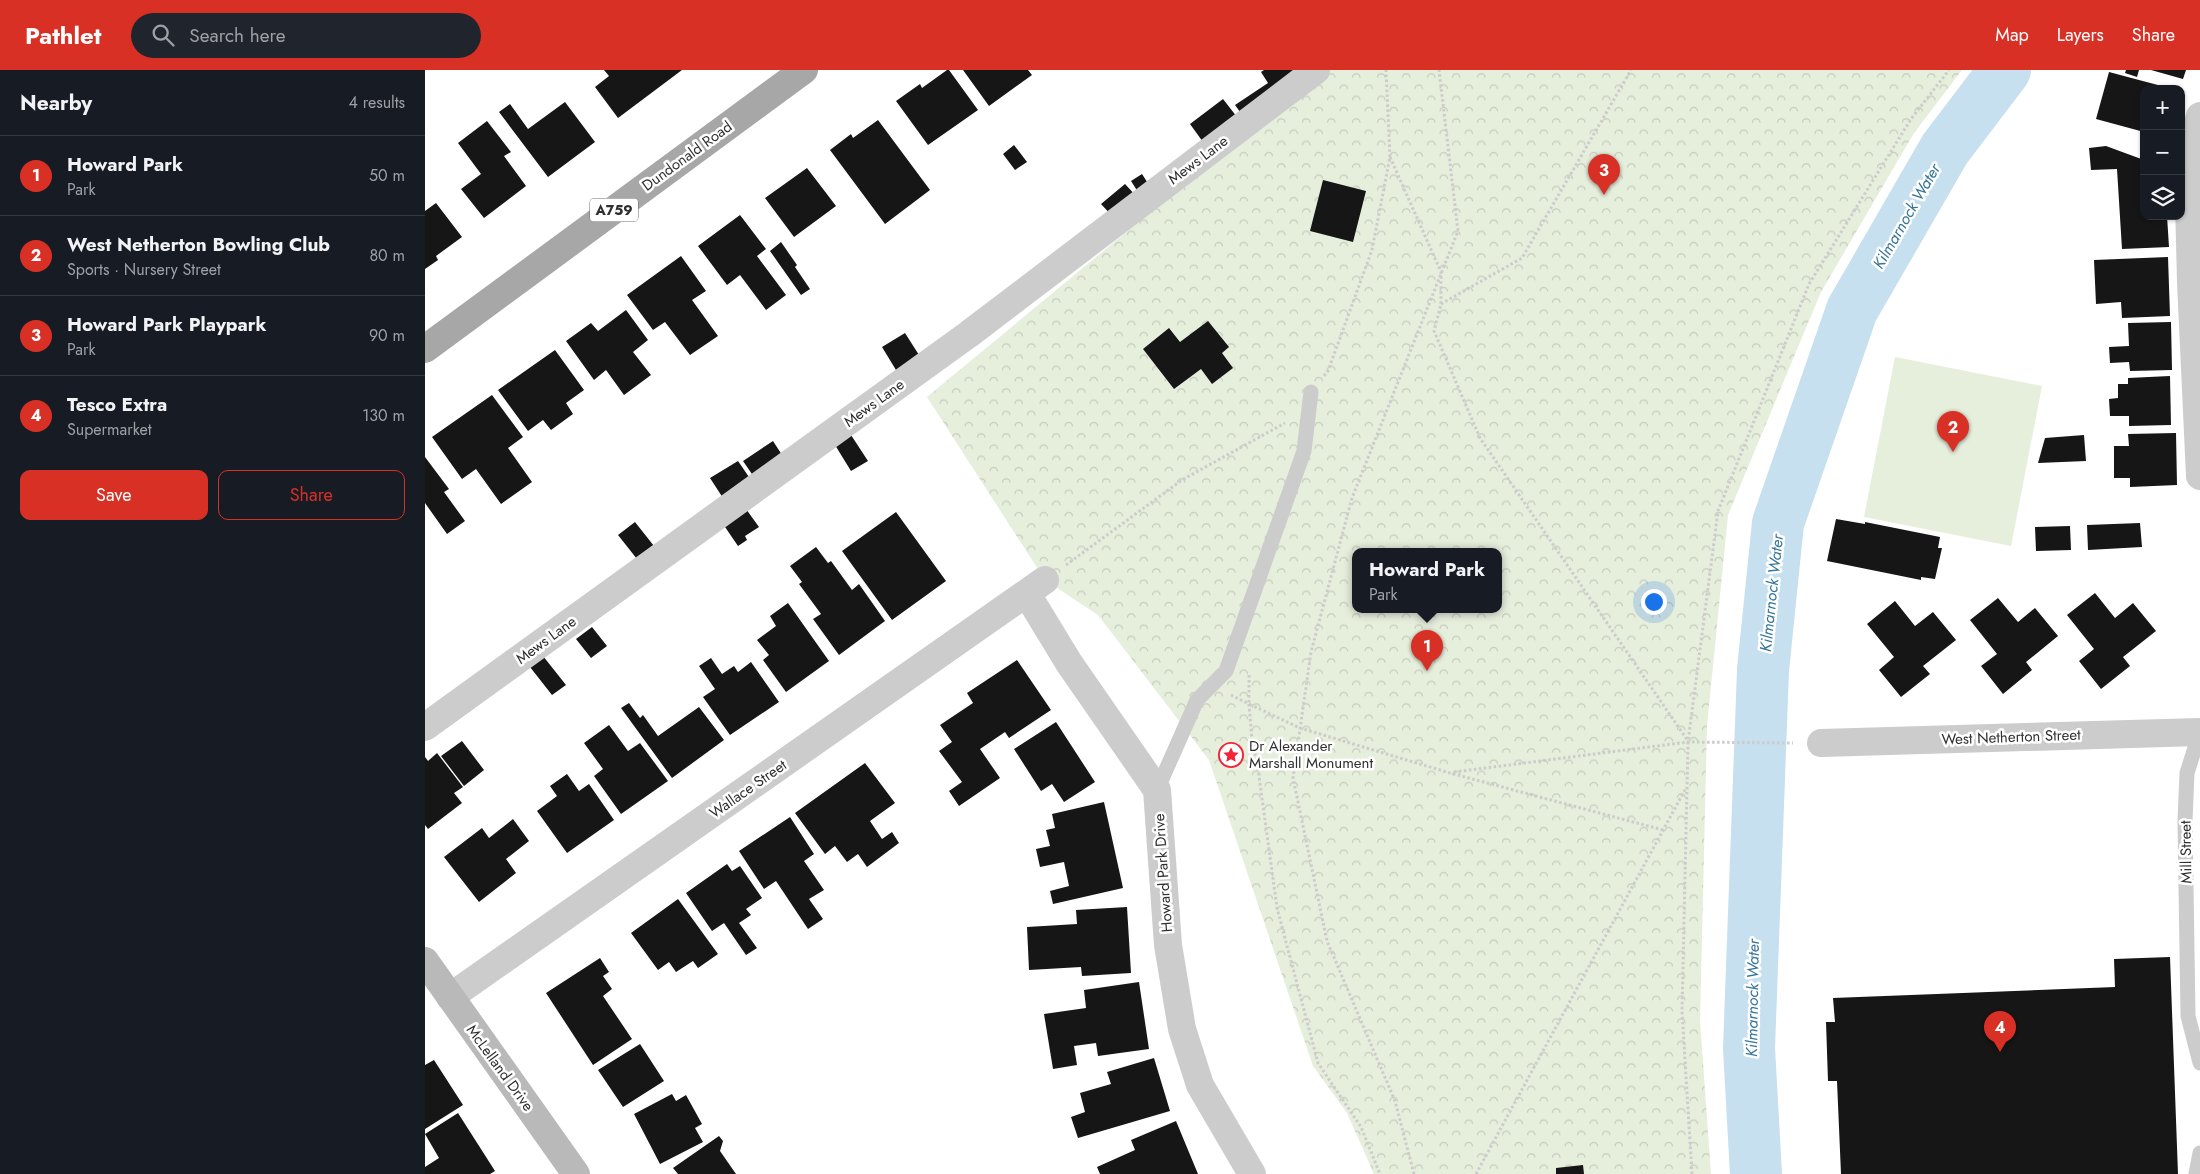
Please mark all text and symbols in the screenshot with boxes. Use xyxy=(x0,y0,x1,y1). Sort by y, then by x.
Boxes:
search box xyxy=(131,13,481,58)
text: Pathlet xyxy=(25,18,101,53)
icon: search xyxy=(149,21,177,49)
text: Search here xyxy=(189,22,285,49)
text: Map xyxy=(1995,22,2029,48)
text: Layers xyxy=(2057,22,2104,48)
text: Share xyxy=(2132,22,2175,48)
map controls xyxy=(2140,85,2185,220)
button: + xyxy=(2140,85,2185,130)
text: Nearby xyxy=(20,88,92,118)
text: 4 results xyxy=(349,91,405,114)
street label: Dundonald Road xyxy=(637,116,737,196)
street label: Mews Lane xyxy=(1163,130,1233,190)
button: − xyxy=(2140,130,2185,175)
text: Howard Park xyxy=(67,151,183,178)
pin: 3 xyxy=(1588,154,1620,195)
water label: Kilmarnock Water xyxy=(1867,158,1947,273)
text: 1 xyxy=(32,164,40,187)
text: 50 m xyxy=(369,164,405,187)
button: layers xyxy=(2140,175,2185,220)
text: Park xyxy=(67,178,96,201)
road number: A759 xyxy=(590,198,638,222)
text: West Netherton Bowling Club xyxy=(67,231,330,258)
text: 2 xyxy=(31,244,41,267)
text: 80 m xyxy=(369,244,405,267)
text: Sports · Nursery Street xyxy=(67,258,221,281)
text: Howard Park Playpark xyxy=(67,311,267,338)
text: 3 xyxy=(31,324,41,347)
text: 90 m xyxy=(369,324,405,347)
text: Park xyxy=(67,338,96,361)
street label: Mews Lane xyxy=(839,373,909,432)
text: Tesco Extra xyxy=(67,391,167,418)
text: 4 xyxy=(30,404,42,427)
text: 130 m xyxy=(362,404,405,427)
pin: 2 xyxy=(1937,411,1969,452)
text: Supermarket xyxy=(67,418,152,441)
button: Save xyxy=(20,470,208,520)
button: Share xyxy=(218,470,405,520)
water label: Kilmarnock Water xyxy=(1754,532,1789,653)
popup xyxy=(1352,548,1502,613)
text: Howard Park xyxy=(1369,556,1485,583)
text: Park xyxy=(1369,583,1397,606)
your location xyxy=(1641,589,1667,615)
street label: Mews Lane xyxy=(511,610,581,669)
pin: 1 xyxy=(1411,630,1443,671)
street label: West Netherton Street xyxy=(1941,724,2081,750)
place label: Dr Alexander Marshall Monument xyxy=(1249,735,1373,774)
place icon: Dr Alexander Marshall Monument xyxy=(1218,742,1244,768)
street label: Wallace Street xyxy=(705,754,791,824)
street label: Howard Park Drive xyxy=(1148,813,1178,933)
street label: Mill Street xyxy=(2174,820,2198,884)
water label: Kilmarnock Water xyxy=(1740,937,1765,1057)
pin: 4 xyxy=(1984,1011,2016,1052)
street label: McLelland Drive xyxy=(461,1020,539,1116)

